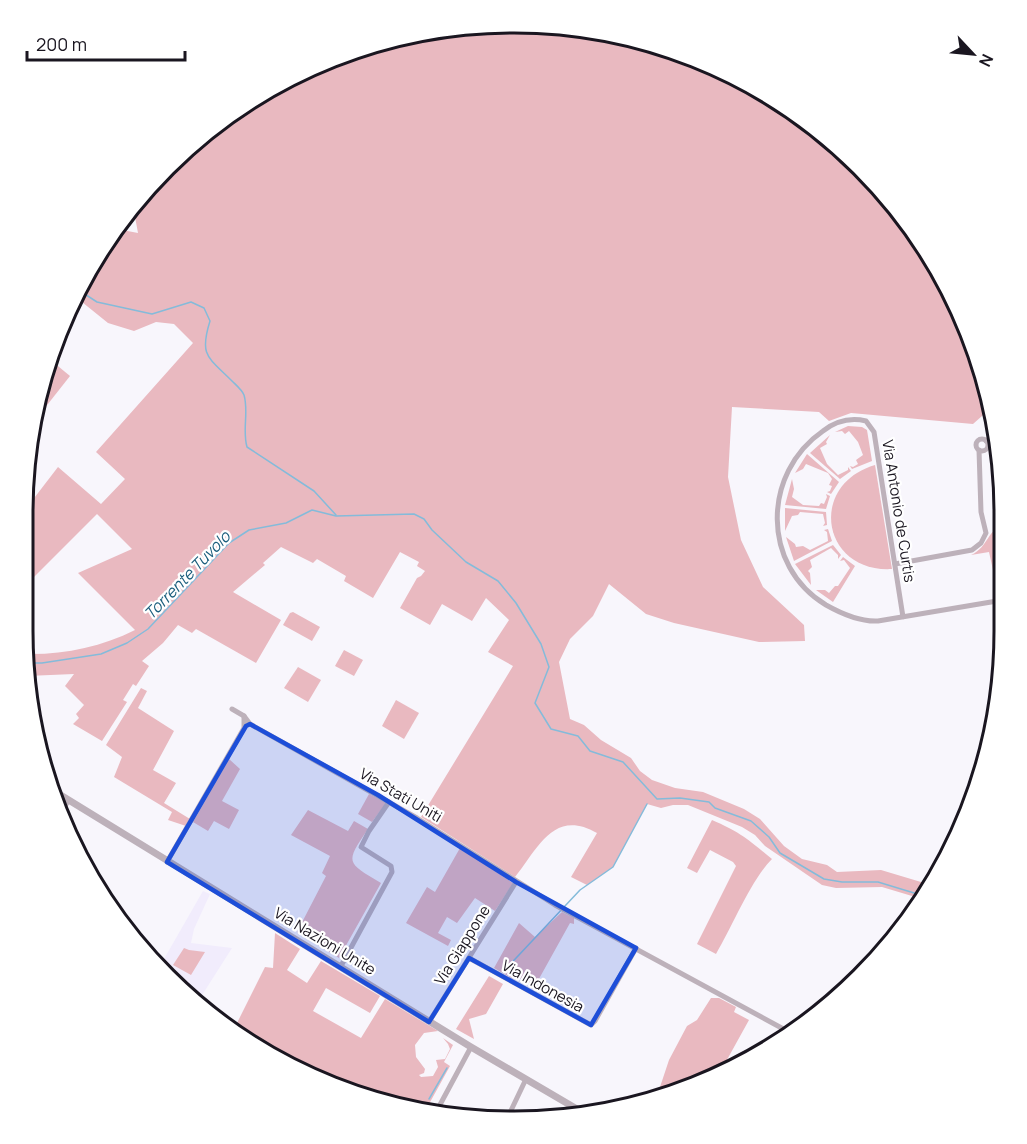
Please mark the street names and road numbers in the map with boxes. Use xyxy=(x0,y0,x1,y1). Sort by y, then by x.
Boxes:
street label: Via Antonio de Curtis xyxy=(877,438,921,584)
street label: Via Stati Uniti xyxy=(356,763,446,827)
street label: Via Giappone xyxy=(429,901,495,989)
street label: Via Nazioni Unite xyxy=(270,902,380,980)
street label: Via Indonesia xyxy=(498,955,588,1017)

